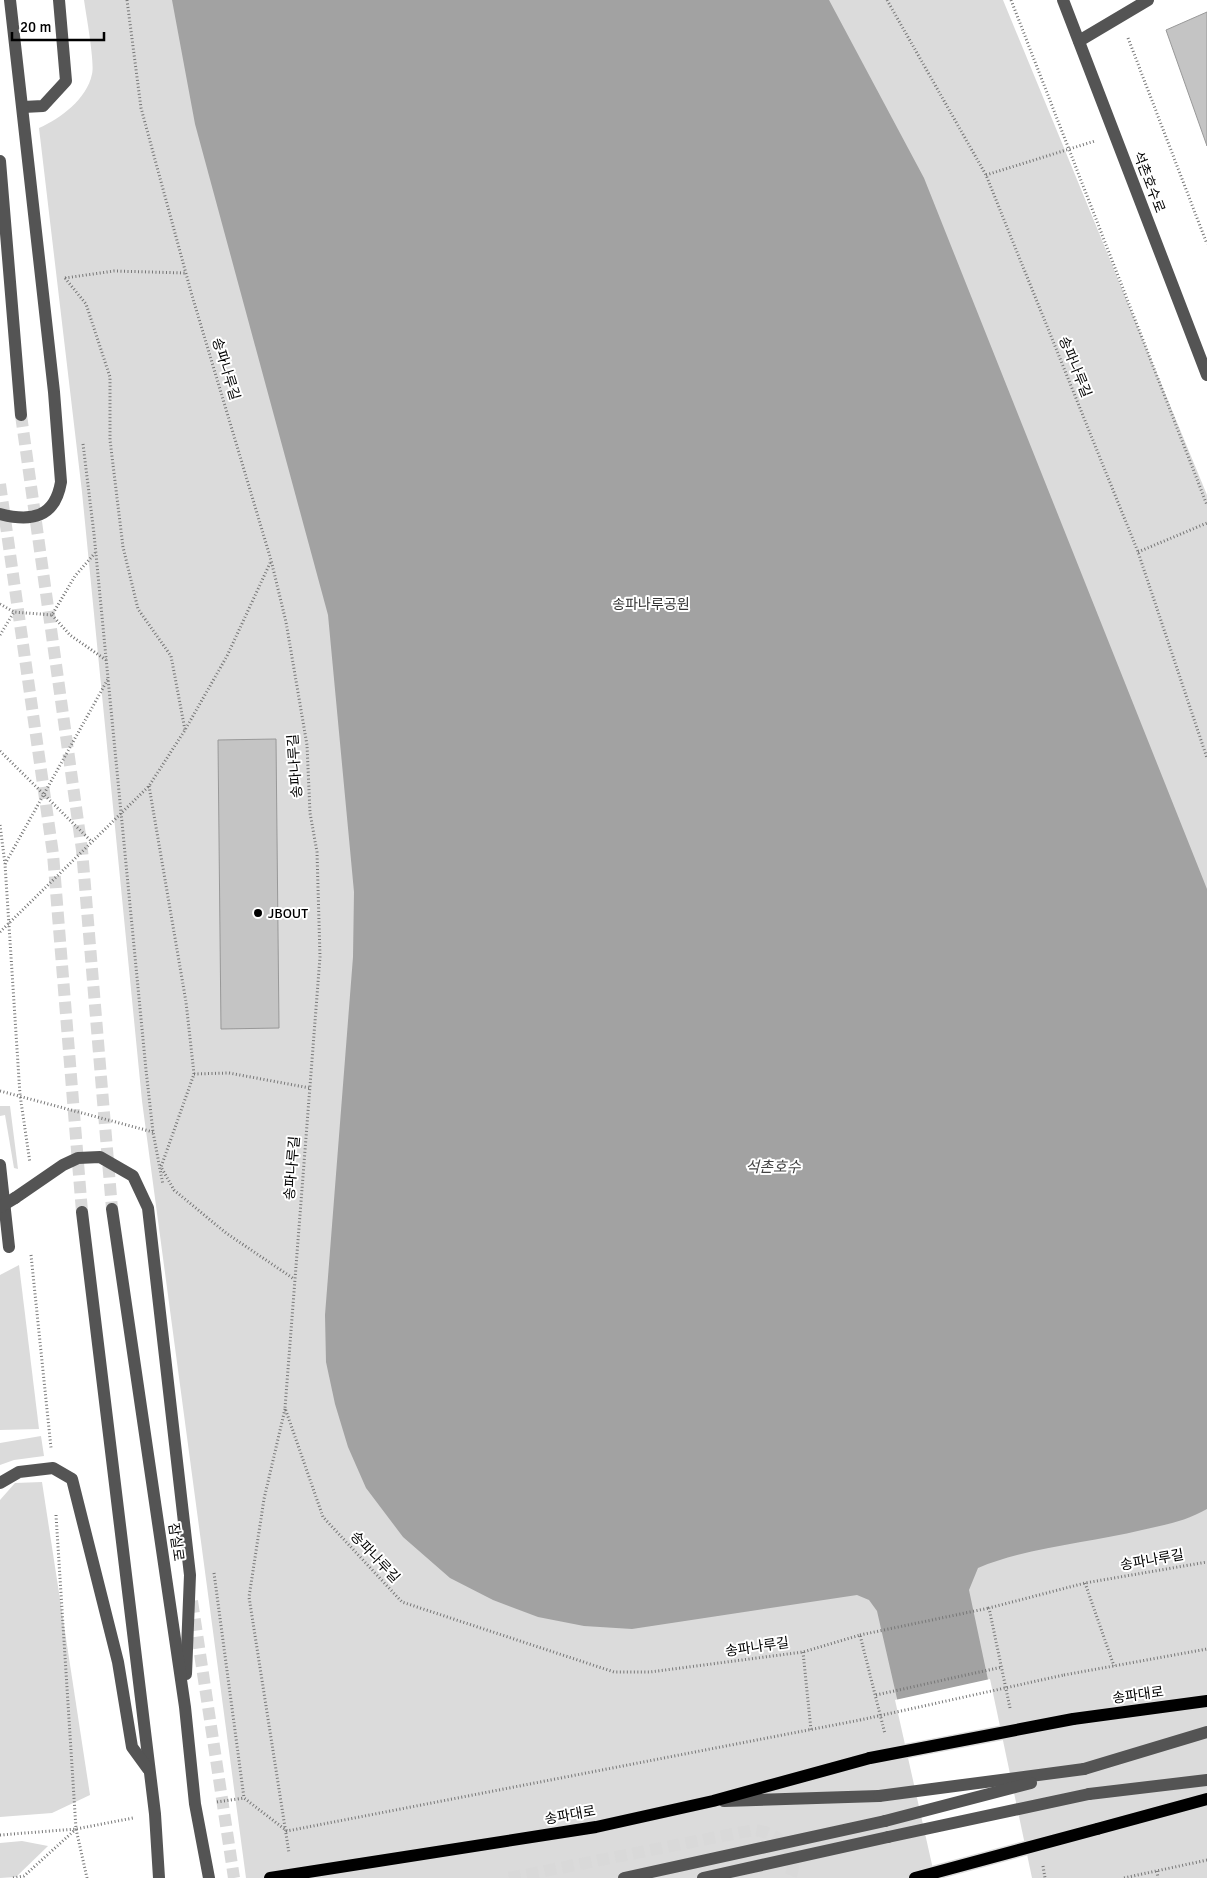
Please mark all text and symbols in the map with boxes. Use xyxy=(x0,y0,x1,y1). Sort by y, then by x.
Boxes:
scale bar xyxy=(12,10,105,42)
text: 20 m xyxy=(20,18,51,36)
street label: 석촌호수로 xyxy=(1130,149,1169,215)
street label: 송파나루길 xyxy=(1055,334,1095,400)
street label: 송파나루길 xyxy=(208,336,244,402)
park label: 송파나루공원 xyxy=(612,596,690,613)
street label: 송파나루길 xyxy=(284,733,306,799)
place label: JBOUT xyxy=(268,905,308,922)
marker: JBOUT xyxy=(252,907,264,919)
street label: 송파나루길 xyxy=(281,1135,303,1201)
water label: 석촌호수 xyxy=(745,1158,802,1176)
street label: 잠실로 xyxy=(165,1522,187,1562)
street label: 송파나루길 xyxy=(347,1528,403,1586)
street label: 송파나루길 xyxy=(1119,1546,1185,1574)
street label: 송파나루길 xyxy=(724,1634,790,1660)
street label: 송파대로 xyxy=(1111,1683,1165,1707)
street label: 송파대로 xyxy=(543,1802,597,1828)

